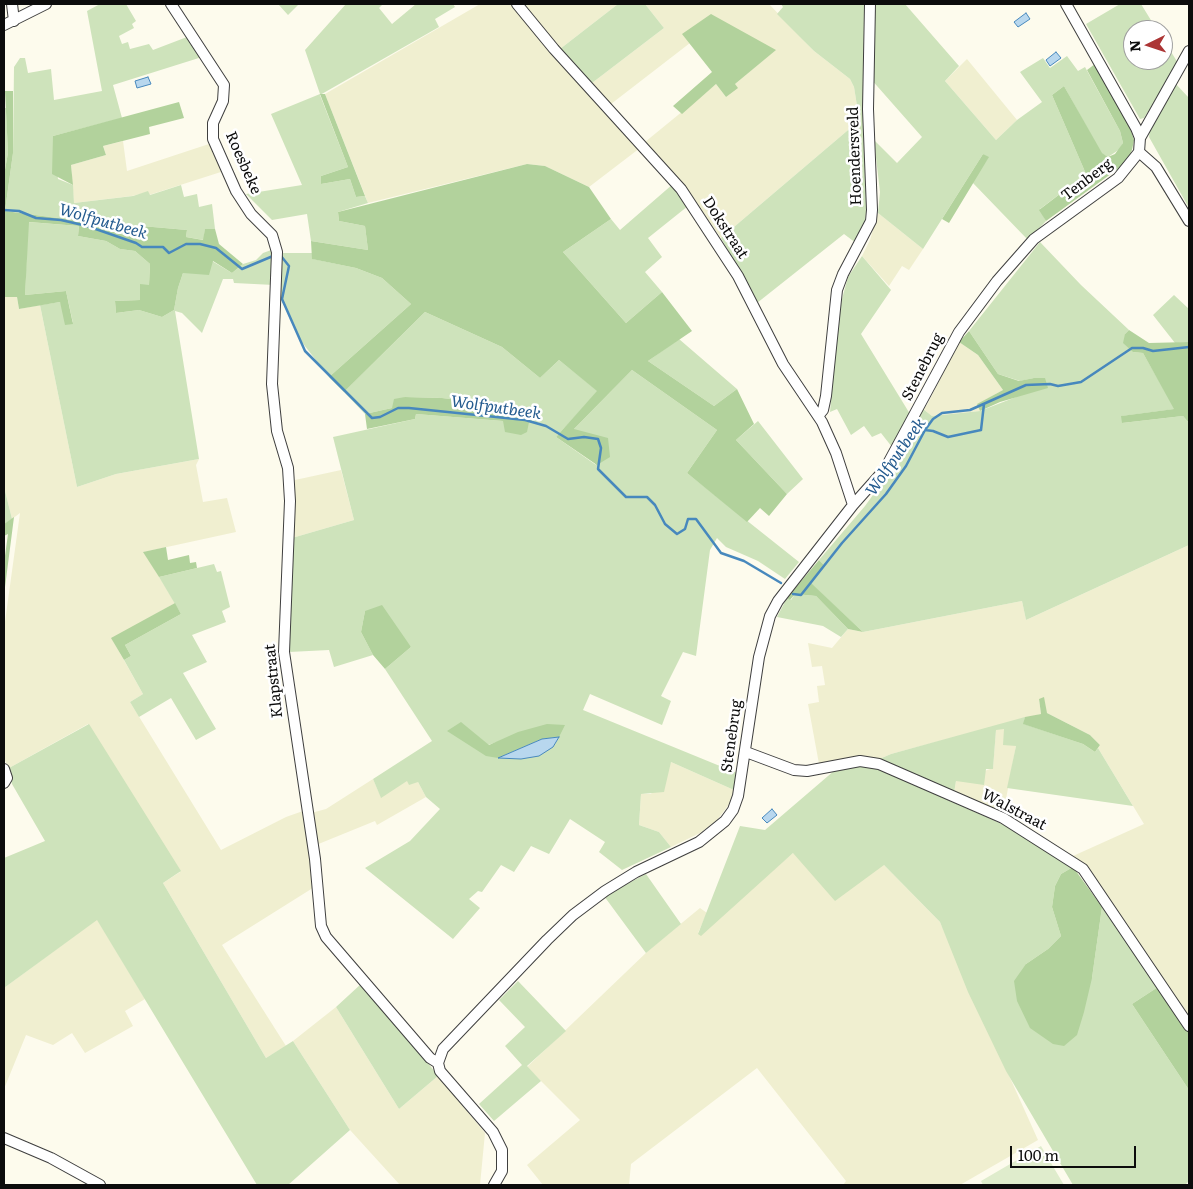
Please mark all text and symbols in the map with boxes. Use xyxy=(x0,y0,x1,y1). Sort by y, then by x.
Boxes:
north arrow xyxy=(1123,20,1173,70)
text: N xyxy=(1124,39,1144,53)
street label: Hoendersveld xyxy=(844,106,866,206)
street label: Roesbeke xyxy=(221,129,265,197)
street label: Tenberg xyxy=(1058,155,1116,205)
street label: Dokstraat xyxy=(698,194,752,262)
water label: Wolfputbeek xyxy=(57,200,149,244)
street label: Stenebrug xyxy=(898,330,948,404)
water label: Wolfputbeek xyxy=(450,392,542,424)
water label: Wolfputbeek xyxy=(862,414,930,500)
street label: Klapstraat xyxy=(261,643,287,719)
street label: Stenebrug xyxy=(718,698,746,774)
street label: Walstraat xyxy=(979,786,1049,834)
scale bar xyxy=(1013,1136,1139,1168)
text: 100 m xyxy=(1018,1143,1059,1166)

